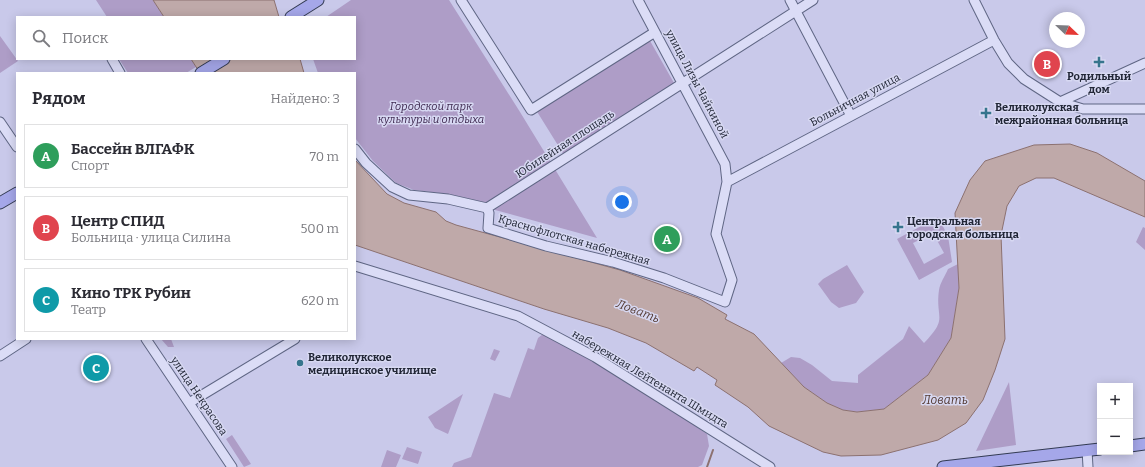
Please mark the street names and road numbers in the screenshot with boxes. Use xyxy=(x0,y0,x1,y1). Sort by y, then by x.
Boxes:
street label: улица Лизы Чайкиной xyxy=(662,27,731,140)
street label: Больничная улица xyxy=(808,71,902,129)
street label: Юбилейная площадь xyxy=(513,107,617,181)
street label: Краснофлотская набережная xyxy=(497,212,651,268)
street label: набережная Лейтенанта Шмидта xyxy=(570,327,730,431)
street label: улица Некрасова xyxy=(167,353,230,438)

